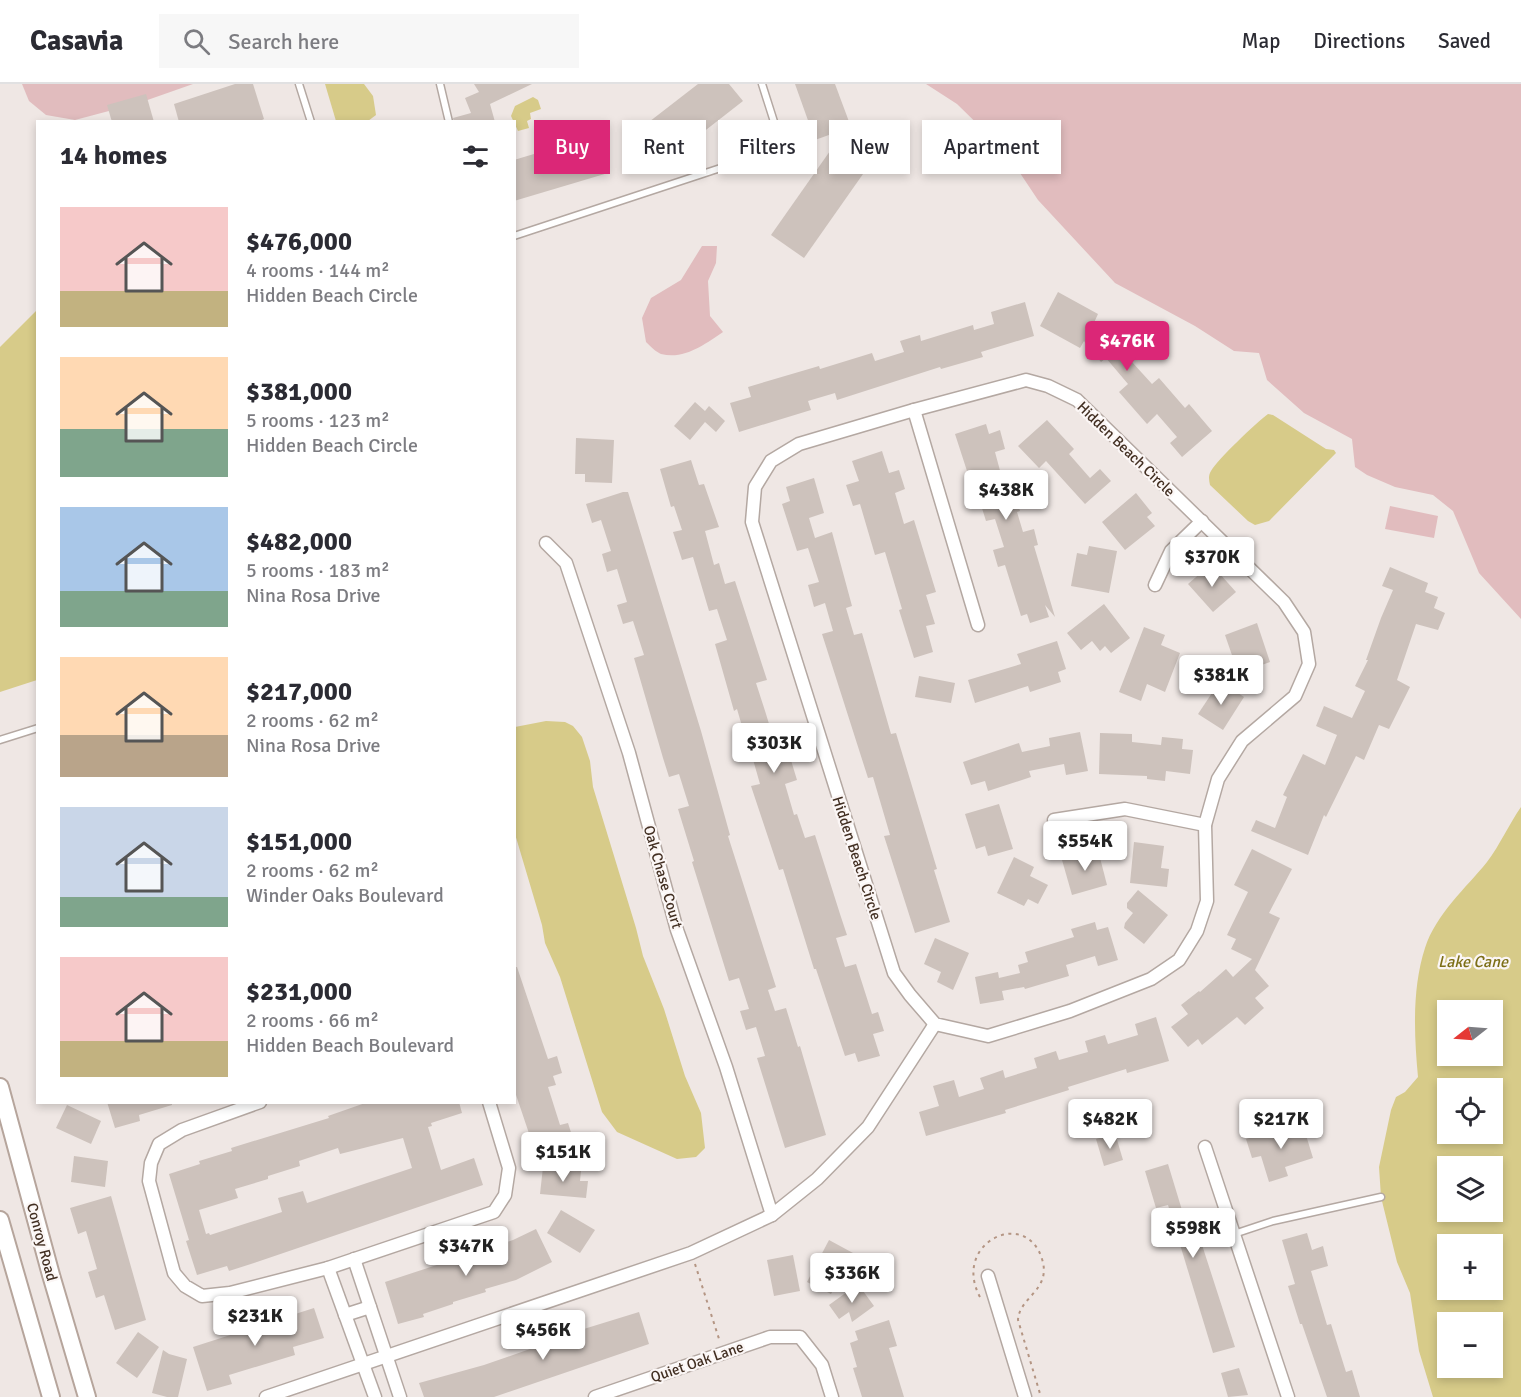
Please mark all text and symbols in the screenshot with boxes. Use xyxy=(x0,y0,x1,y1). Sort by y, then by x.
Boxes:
search box xyxy=(159,14,579,68)
text: Casavia xyxy=(30,24,123,58)
icon: search xyxy=(180,25,213,58)
text: Search here xyxy=(228,28,339,55)
text: Map xyxy=(1242,28,1280,54)
text: Directions xyxy=(1313,28,1405,54)
text: Saved xyxy=(1438,28,1491,54)
chip: Buy xyxy=(534,120,610,174)
chip: Rent xyxy=(622,120,706,174)
chip: Filters xyxy=(718,120,817,174)
chip: New xyxy=(829,120,910,174)
chip: Apartment xyxy=(922,120,1061,174)
text: 14 homes xyxy=(60,140,167,172)
icon: filters xyxy=(459,140,492,173)
text: $476,000 xyxy=(246,226,352,258)
icon: home xyxy=(108,231,180,303)
text: 4 rooms · 144 m² xyxy=(246,258,390,283)
text: Hidden Beach Circle xyxy=(246,283,418,308)
pin: $476K xyxy=(1085,321,1169,372)
text: $476K xyxy=(1099,328,1155,353)
text: $381,000 xyxy=(246,376,352,408)
icon: home xyxy=(108,381,180,453)
street label: Hidden Beach Circle xyxy=(1073,398,1179,500)
text: 5 rooms · 123 m² xyxy=(246,408,390,433)
text: Hidden Beach Circle xyxy=(246,433,418,458)
pin: $438K xyxy=(964,470,1048,521)
text: $438K xyxy=(978,477,1034,502)
text: $482,000 xyxy=(246,526,352,558)
icon: home xyxy=(108,531,180,603)
pin: $370K xyxy=(1170,537,1254,588)
text: $370K xyxy=(1184,544,1240,569)
text: 5 rooms · 183 m² xyxy=(246,558,390,583)
text: Nina Rosa Drive xyxy=(246,583,381,608)
pin: $381K xyxy=(1179,655,1263,706)
text: $381K xyxy=(1193,662,1249,687)
text: $217,000 xyxy=(246,676,352,708)
icon: home xyxy=(108,681,180,753)
text: 2 rooms · 62 m² xyxy=(246,708,379,733)
pin: $303K xyxy=(732,723,816,774)
text: $303K xyxy=(746,730,802,755)
text: Nina Rosa Drive xyxy=(246,733,381,758)
street label: Hidden Beach Circle xyxy=(829,794,885,922)
pin: $554K xyxy=(1043,821,1127,872)
street label: Oak Chase Court xyxy=(640,823,686,931)
text: $151,000 xyxy=(246,826,352,858)
text: $554K xyxy=(1057,828,1113,853)
icon: home xyxy=(108,831,180,903)
text: 2 rooms · 62 m² xyxy=(246,858,379,883)
text: Winder Oaks Boulevard xyxy=(246,883,444,908)
water label: Lake Cane xyxy=(1438,952,1509,972)
text: $231,000 xyxy=(246,976,352,1008)
icon: home xyxy=(108,981,180,1053)
north arrow xyxy=(1437,1000,1503,1066)
map controls xyxy=(1437,1000,1503,1378)
text: 2 rooms · 66 m² xyxy=(246,1008,379,1033)
text: Hidden Beach Boulevard xyxy=(246,1033,454,1058)
button: locate xyxy=(1437,1078,1503,1144)
pin: $482K xyxy=(1068,1099,1152,1150)
pin: $217K xyxy=(1239,1099,1323,1150)
text: $482K xyxy=(1082,1106,1138,1131)
text: $217K xyxy=(1253,1106,1309,1131)
pin: $151K xyxy=(521,1132,605,1183)
text: $151K xyxy=(535,1139,591,1164)
button: layers xyxy=(1437,1156,1503,1222)
street label: Conroy Road xyxy=(23,1201,61,1283)
pin: $598K xyxy=(1151,1208,1235,1259)
text: $598K xyxy=(1165,1215,1221,1240)
pin: $347K xyxy=(424,1226,508,1277)
text: $347K xyxy=(438,1233,494,1258)
button: + xyxy=(1437,1234,1503,1300)
pin: $336K xyxy=(810,1253,894,1304)
text: $336K xyxy=(824,1260,880,1285)
pin: $231K xyxy=(213,1296,297,1347)
text: $231K xyxy=(227,1303,283,1328)
pin: $456K xyxy=(501,1310,585,1361)
button: − xyxy=(1437,1312,1503,1378)
text: $456K xyxy=(515,1317,571,1342)
street label: Quiet Oak Lane xyxy=(648,1338,746,1386)

